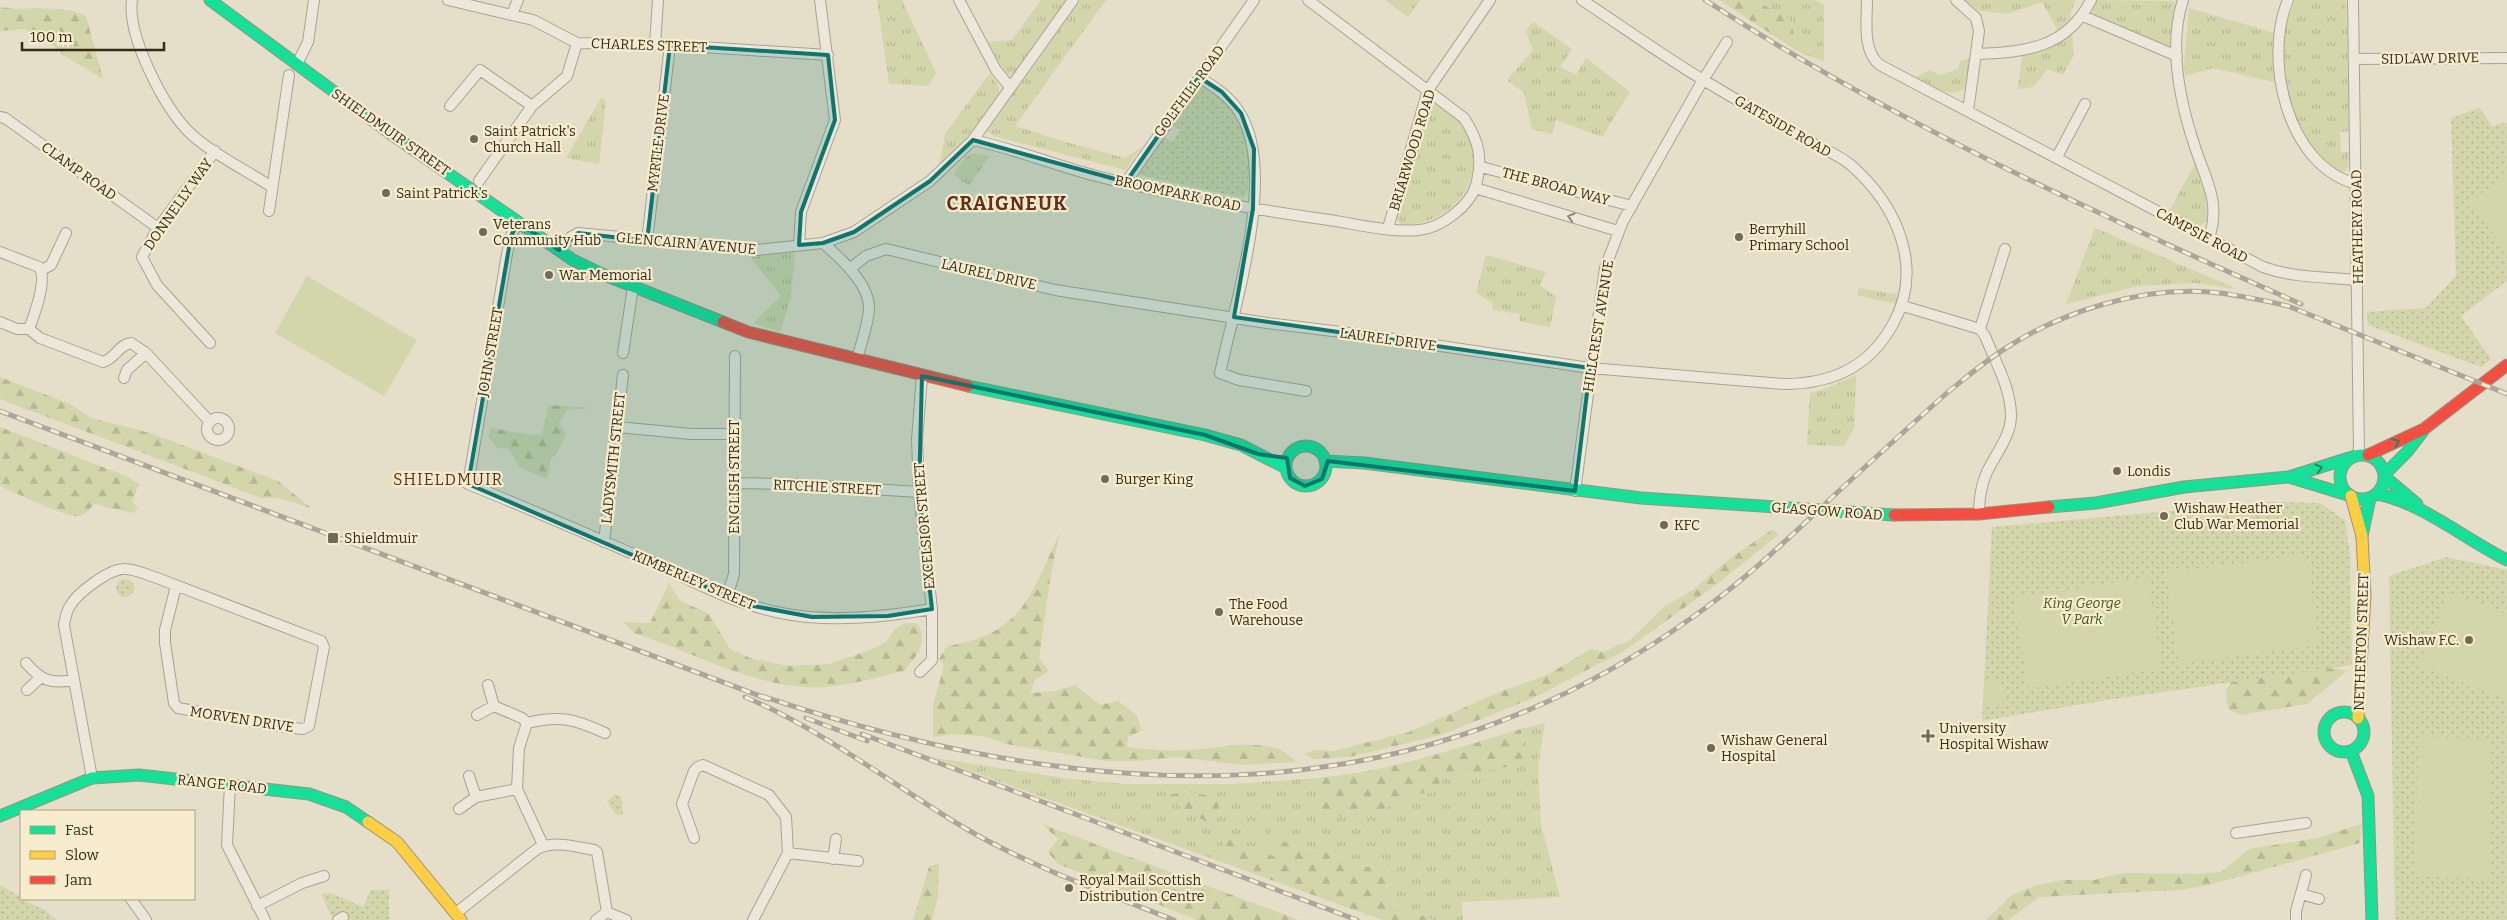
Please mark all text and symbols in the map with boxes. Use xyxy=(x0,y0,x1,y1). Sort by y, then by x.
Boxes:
scale bar xyxy=(22,20,165,52)
text: 100 m xyxy=(30,28,73,46)
street label: CHARLES STREET xyxy=(591,35,707,56)
street label: GOLFHILL ROAD xyxy=(1150,42,1228,140)
street label: SIDLAW DRIVE xyxy=(2381,49,2479,68)
street label: SHIELDMUIR STREET xyxy=(328,85,453,180)
street label: BRIARWOOD ROAD xyxy=(1386,87,1439,213)
street label: GATESIDE ROAD xyxy=(1731,92,1834,161)
street label: MYRTLE DRIVE xyxy=(644,93,673,193)
place label: Saint Patrick's Church Hall xyxy=(484,123,576,156)
marker: Saint Patrick's Church Hall xyxy=(468,133,480,145)
street label: CLAMP ROAD xyxy=(38,139,119,204)
street label: DONNELLY WAY xyxy=(140,155,216,253)
street label: THE BROAD WAY xyxy=(1500,164,1612,209)
street label: HEATHERY ROAD xyxy=(2348,169,2367,285)
street label: BROOMPARK ROAD xyxy=(1113,172,1243,215)
place label: Saint Patrick's xyxy=(396,185,488,202)
marker: Saint Patrick's xyxy=(380,187,392,199)
district label: CRAIGNEUK xyxy=(946,192,1068,215)
street label: CAMPSIE ROAD xyxy=(2153,204,2251,267)
one-way arrow xyxy=(1568,213,1576,223)
place label: Veterans Community Hub xyxy=(493,216,601,249)
place label: Berryhill Primary School xyxy=(1749,221,1849,254)
marker: Veterans Community Hub xyxy=(477,226,489,238)
street label: GLENCAIRN AVENUE xyxy=(615,229,757,258)
marker: Berryhill Primary School xyxy=(1733,231,1745,243)
street label: LAUREL DRIVE xyxy=(940,255,1038,294)
street label: HILLCREST AVENUE xyxy=(1580,259,1617,393)
place label: War Memorial xyxy=(559,267,652,284)
marker: War Memorial xyxy=(543,269,555,281)
street label: JOHN STREET xyxy=(474,306,507,399)
street label: LAUREL DRIVE xyxy=(1339,324,1437,355)
street label: LADYSMITH STREET xyxy=(598,391,629,525)
street label: ENGLISH STREET xyxy=(726,420,743,534)
one-way arrow xyxy=(2391,438,2400,449)
street label: EXCELSIOR STREET xyxy=(910,462,939,590)
place label: Londis xyxy=(2127,463,2171,480)
one-way arrow xyxy=(2315,464,2323,474)
marker: Londis xyxy=(2111,465,2123,477)
district label: SHIELDMUIR xyxy=(393,470,503,489)
place label: Burger King xyxy=(1115,471,1193,488)
marker: Burger King xyxy=(1099,473,1111,485)
street label: RITCHIE STREET xyxy=(772,476,881,499)
street label: GLASGOW ROAD xyxy=(1771,499,1883,524)
place label: Wishaw Heather Club War Memorial xyxy=(2174,500,2299,533)
marker: Wishaw Heather Club War Memorial xyxy=(2158,510,2170,522)
place label: KFC xyxy=(1674,517,1700,534)
marker: KFC xyxy=(1658,519,1670,531)
place label: Shieldmuir xyxy=(344,530,418,547)
marker: Shieldmuir xyxy=(326,531,340,545)
street label: KIMBERLEY STREET xyxy=(630,547,758,614)
street label: NETHERTON STREET xyxy=(2351,573,2372,711)
park label: King George V Park xyxy=(2043,595,2121,628)
place label: The Food Warehouse xyxy=(1229,596,1303,629)
marker: The Food Warehouse xyxy=(1213,606,1225,618)
place label: Wishaw F.C. xyxy=(2384,632,2459,649)
marker: Wishaw F.C. xyxy=(2463,634,2475,646)
street label: MORVEN DRIVE xyxy=(189,703,295,736)
place label: University Hospital Wishaw xyxy=(1939,720,2049,753)
marker: University Hospital Wishaw xyxy=(1921,729,1935,743)
place label: Wishaw General Hospital xyxy=(1721,732,1827,765)
marker: Wishaw General Hospital xyxy=(1705,742,1717,754)
street label: RANGE ROAD xyxy=(176,771,268,798)
legend xyxy=(20,810,195,900)
text: Fast xyxy=(65,821,94,839)
text: Slow xyxy=(65,846,100,864)
text: Jam xyxy=(64,871,93,889)
place label: Royal Mail Scottish Distribution Centre xyxy=(1079,872,1204,905)
marker: Royal Mail Scottish Distribution Centre xyxy=(1063,882,1075,894)

